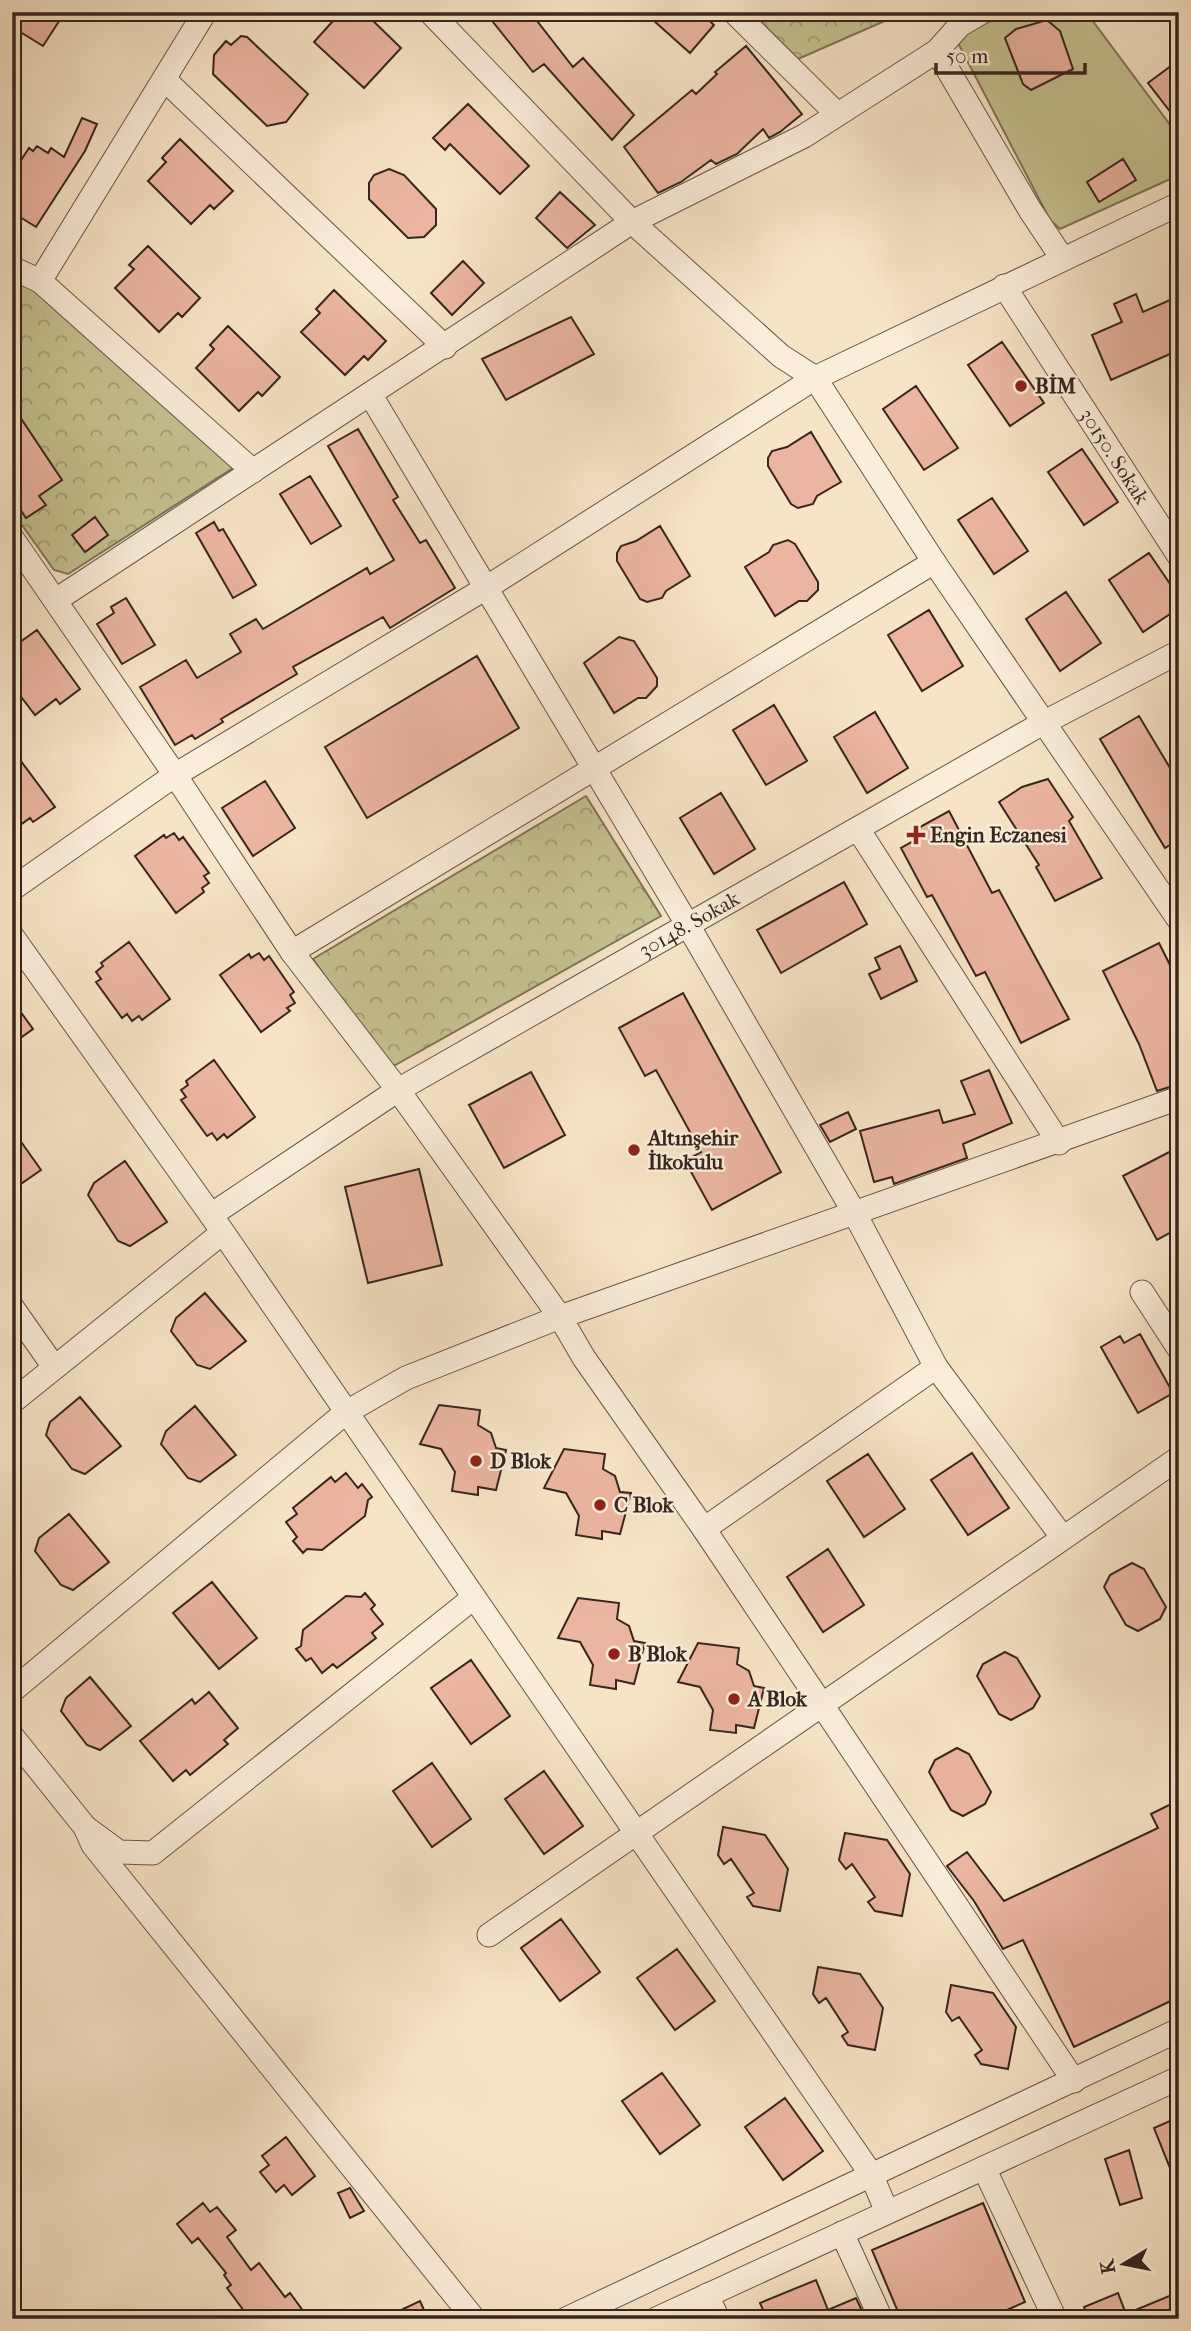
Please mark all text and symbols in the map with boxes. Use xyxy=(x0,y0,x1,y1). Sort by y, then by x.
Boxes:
scale bar xyxy=(936,32,1084,76)
text: 50 m xyxy=(946,44,989,68)
place label: BİM xyxy=(1035,373,1076,398)
marker: BİM xyxy=(1013,378,1029,394)
street label: 30150. Sokak xyxy=(1075,404,1154,509)
place label: Engin Eczanesi xyxy=(930,823,1068,847)
marker: Engin Eczanesi xyxy=(908,827,924,843)
street label: 30148. Sokak xyxy=(635,886,744,962)
place label: Altınşehir İlkokulu xyxy=(646,1126,739,1174)
marker: Altınşehir İlkokulu xyxy=(626,1142,642,1158)
place label: D Blok xyxy=(490,1449,552,1473)
marker: D Blok xyxy=(468,1453,484,1469)
place label: C Blok xyxy=(614,1493,674,1517)
marker: C Blok xyxy=(592,1497,608,1513)
place label: B Blok xyxy=(628,1642,688,1666)
marker: B Blok xyxy=(606,1646,622,1662)
place label: A Blok xyxy=(746,1687,808,1711)
marker: A Blok xyxy=(726,1691,742,1707)
north arrow xyxy=(1090,2230,1160,2300)
text: K xyxy=(1096,2257,1120,2275)

